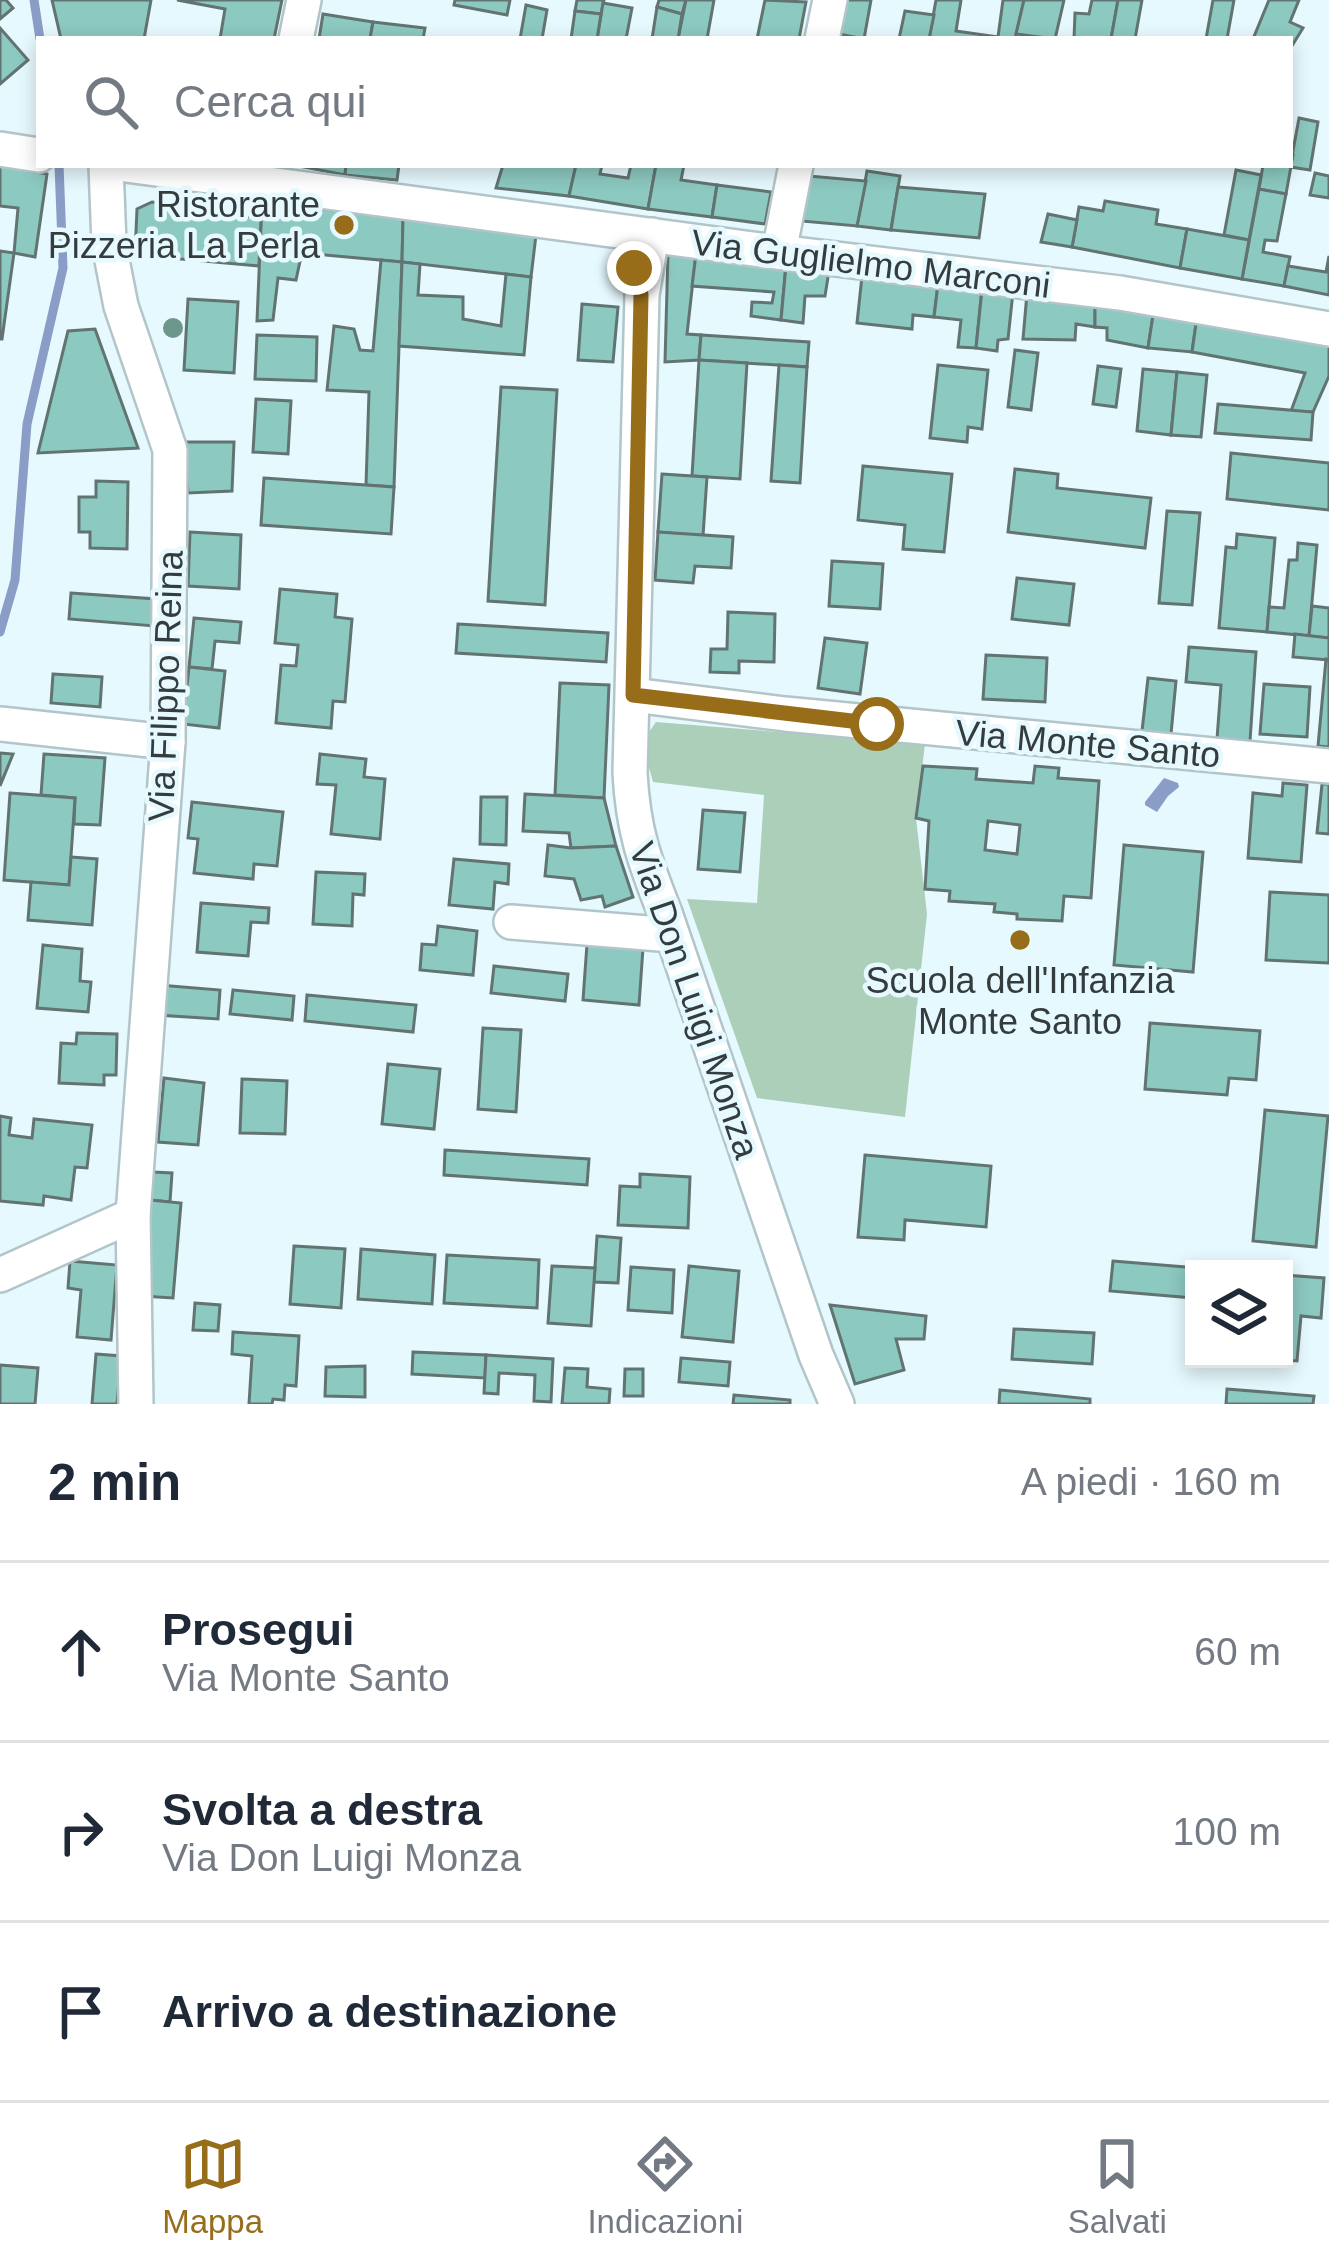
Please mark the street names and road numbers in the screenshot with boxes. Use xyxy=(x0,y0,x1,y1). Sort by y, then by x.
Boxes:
street label: Via Guglielmo Marconi xyxy=(689,221,1053,306)
street label: Via Filippo Reina xyxy=(140,549,191,822)
street label: Via Monte Santo xyxy=(954,712,1222,775)
street label: Via Don Luigi Monza xyxy=(621,837,768,1164)

